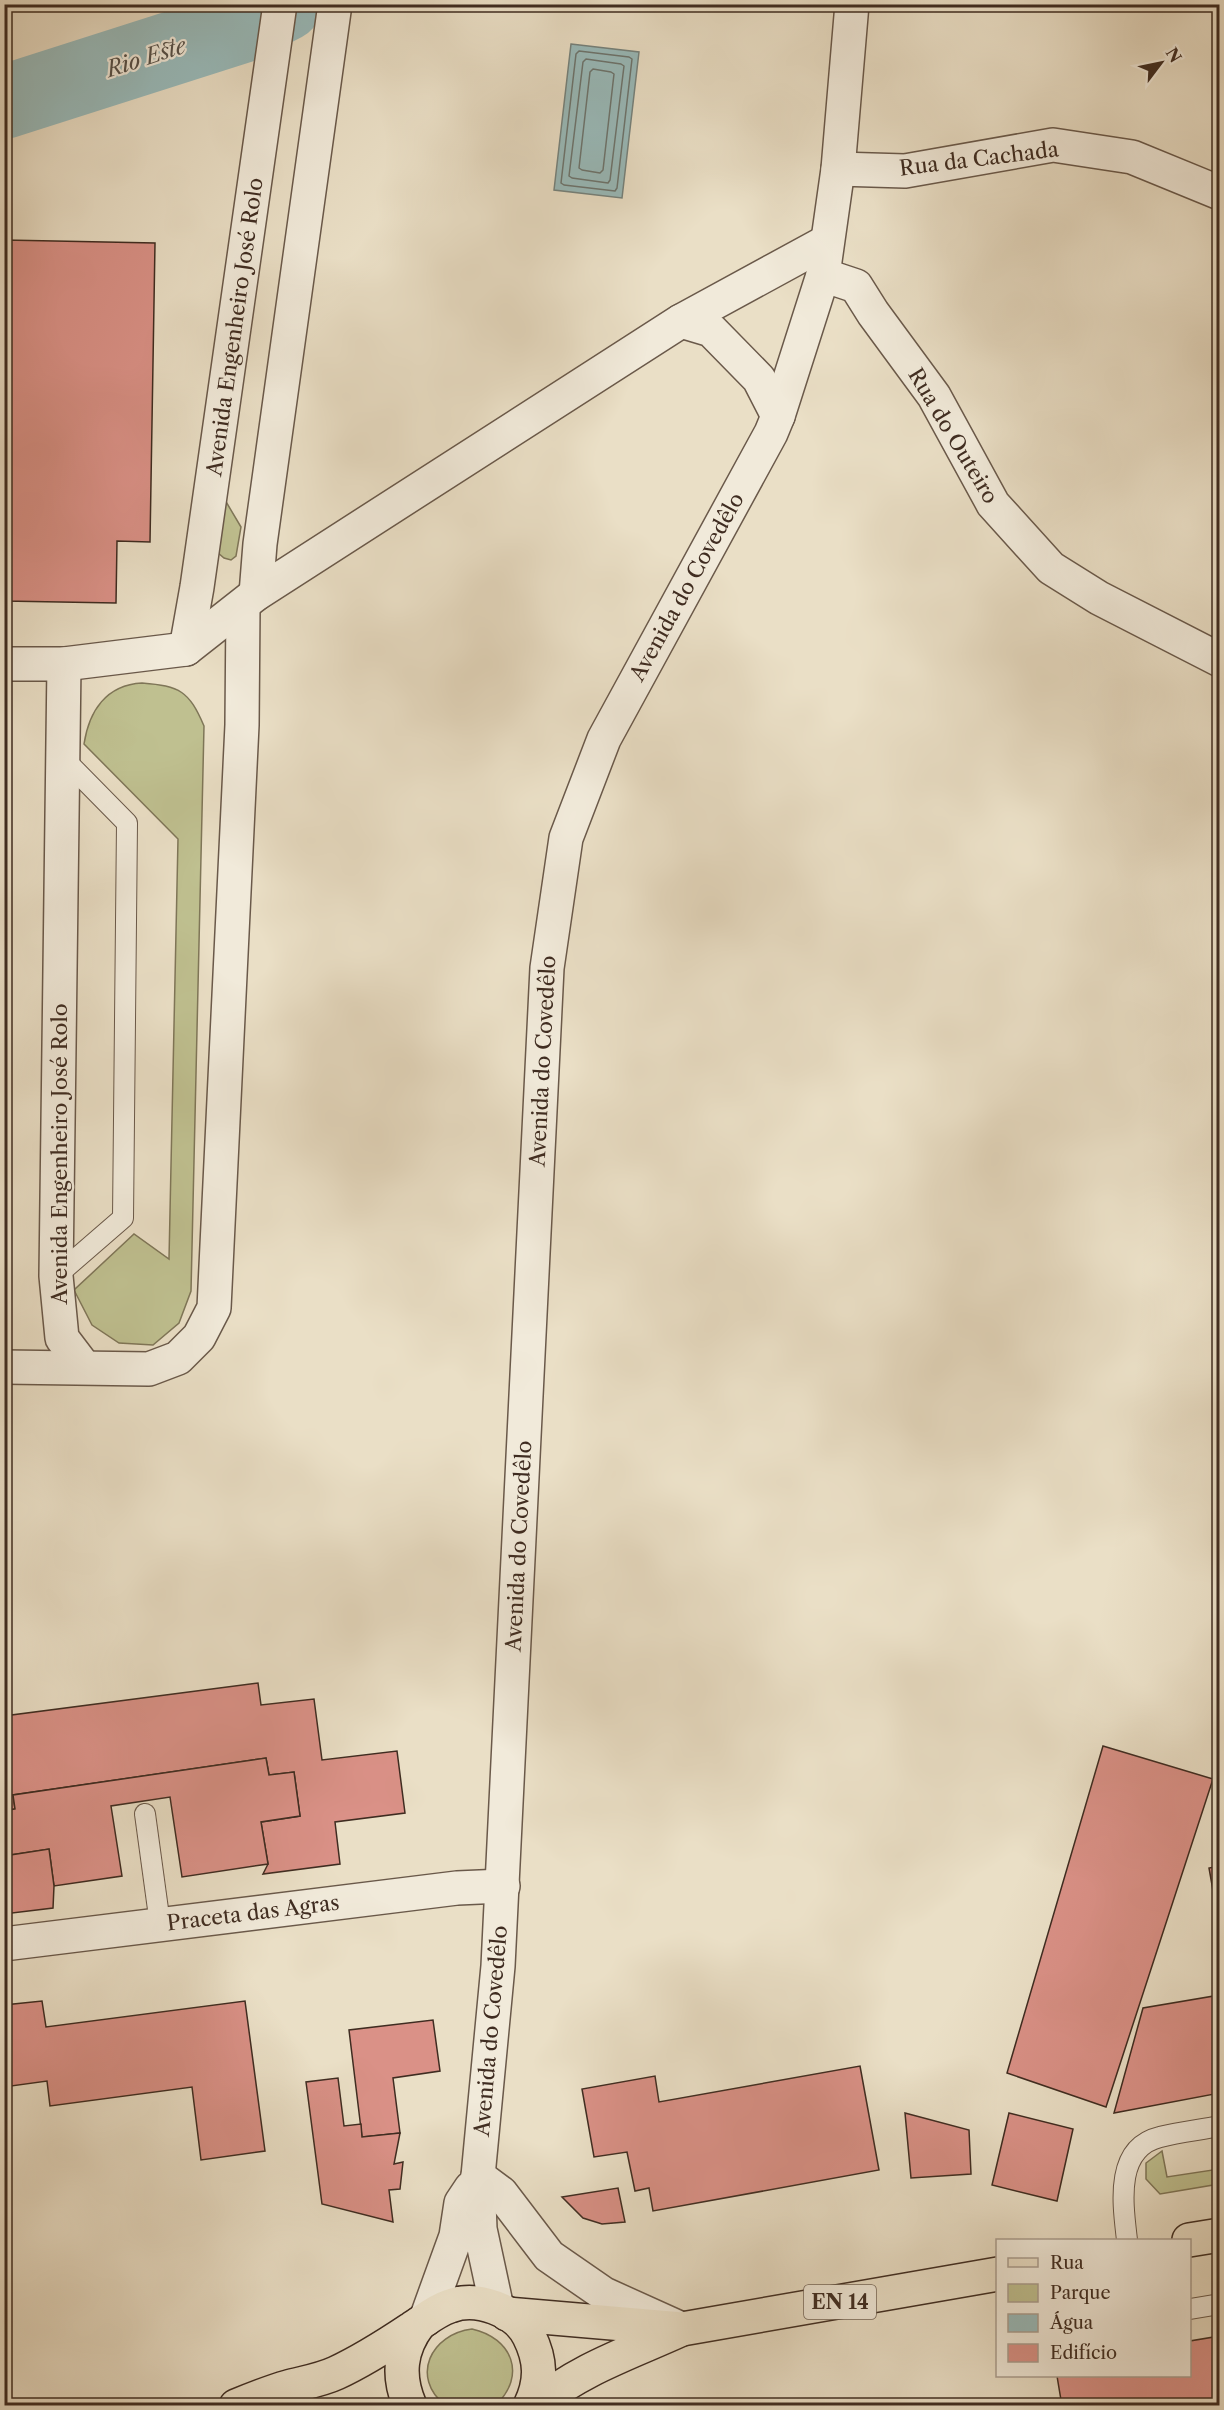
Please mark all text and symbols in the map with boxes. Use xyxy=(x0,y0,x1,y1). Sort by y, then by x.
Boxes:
water label: Rio Este xyxy=(101,31,191,84)
north arrow xyxy=(1131,33,1191,93)
text: N xyxy=(1162,44,1186,66)
street label: Rua da Cachada xyxy=(898,136,1061,181)
street label: Avenida Engenheiro José Rolo xyxy=(201,176,268,479)
street label: Rua do Outeiro xyxy=(903,364,1004,508)
street label: Avenida do Covedêlo xyxy=(624,488,749,686)
street label: Avenida do Covedêlo xyxy=(524,955,561,1168)
street label: Avenida Engenheiro José Rolo xyxy=(47,1003,72,1306)
street label: Avenida do Covedêlo xyxy=(500,1440,537,1653)
street label: Praceta das Agras xyxy=(165,1890,341,1935)
street label: Avenida do Covedêlo xyxy=(469,1925,512,2138)
legend xyxy=(996,2239,1191,2377)
text: Rua xyxy=(1050,2252,1084,2274)
text: Parque xyxy=(1050,2282,1111,2304)
road number: EN 14 xyxy=(804,2285,876,2319)
text: Água xyxy=(1049,2311,1094,2334)
text: Edifício xyxy=(1050,2342,1117,2364)

